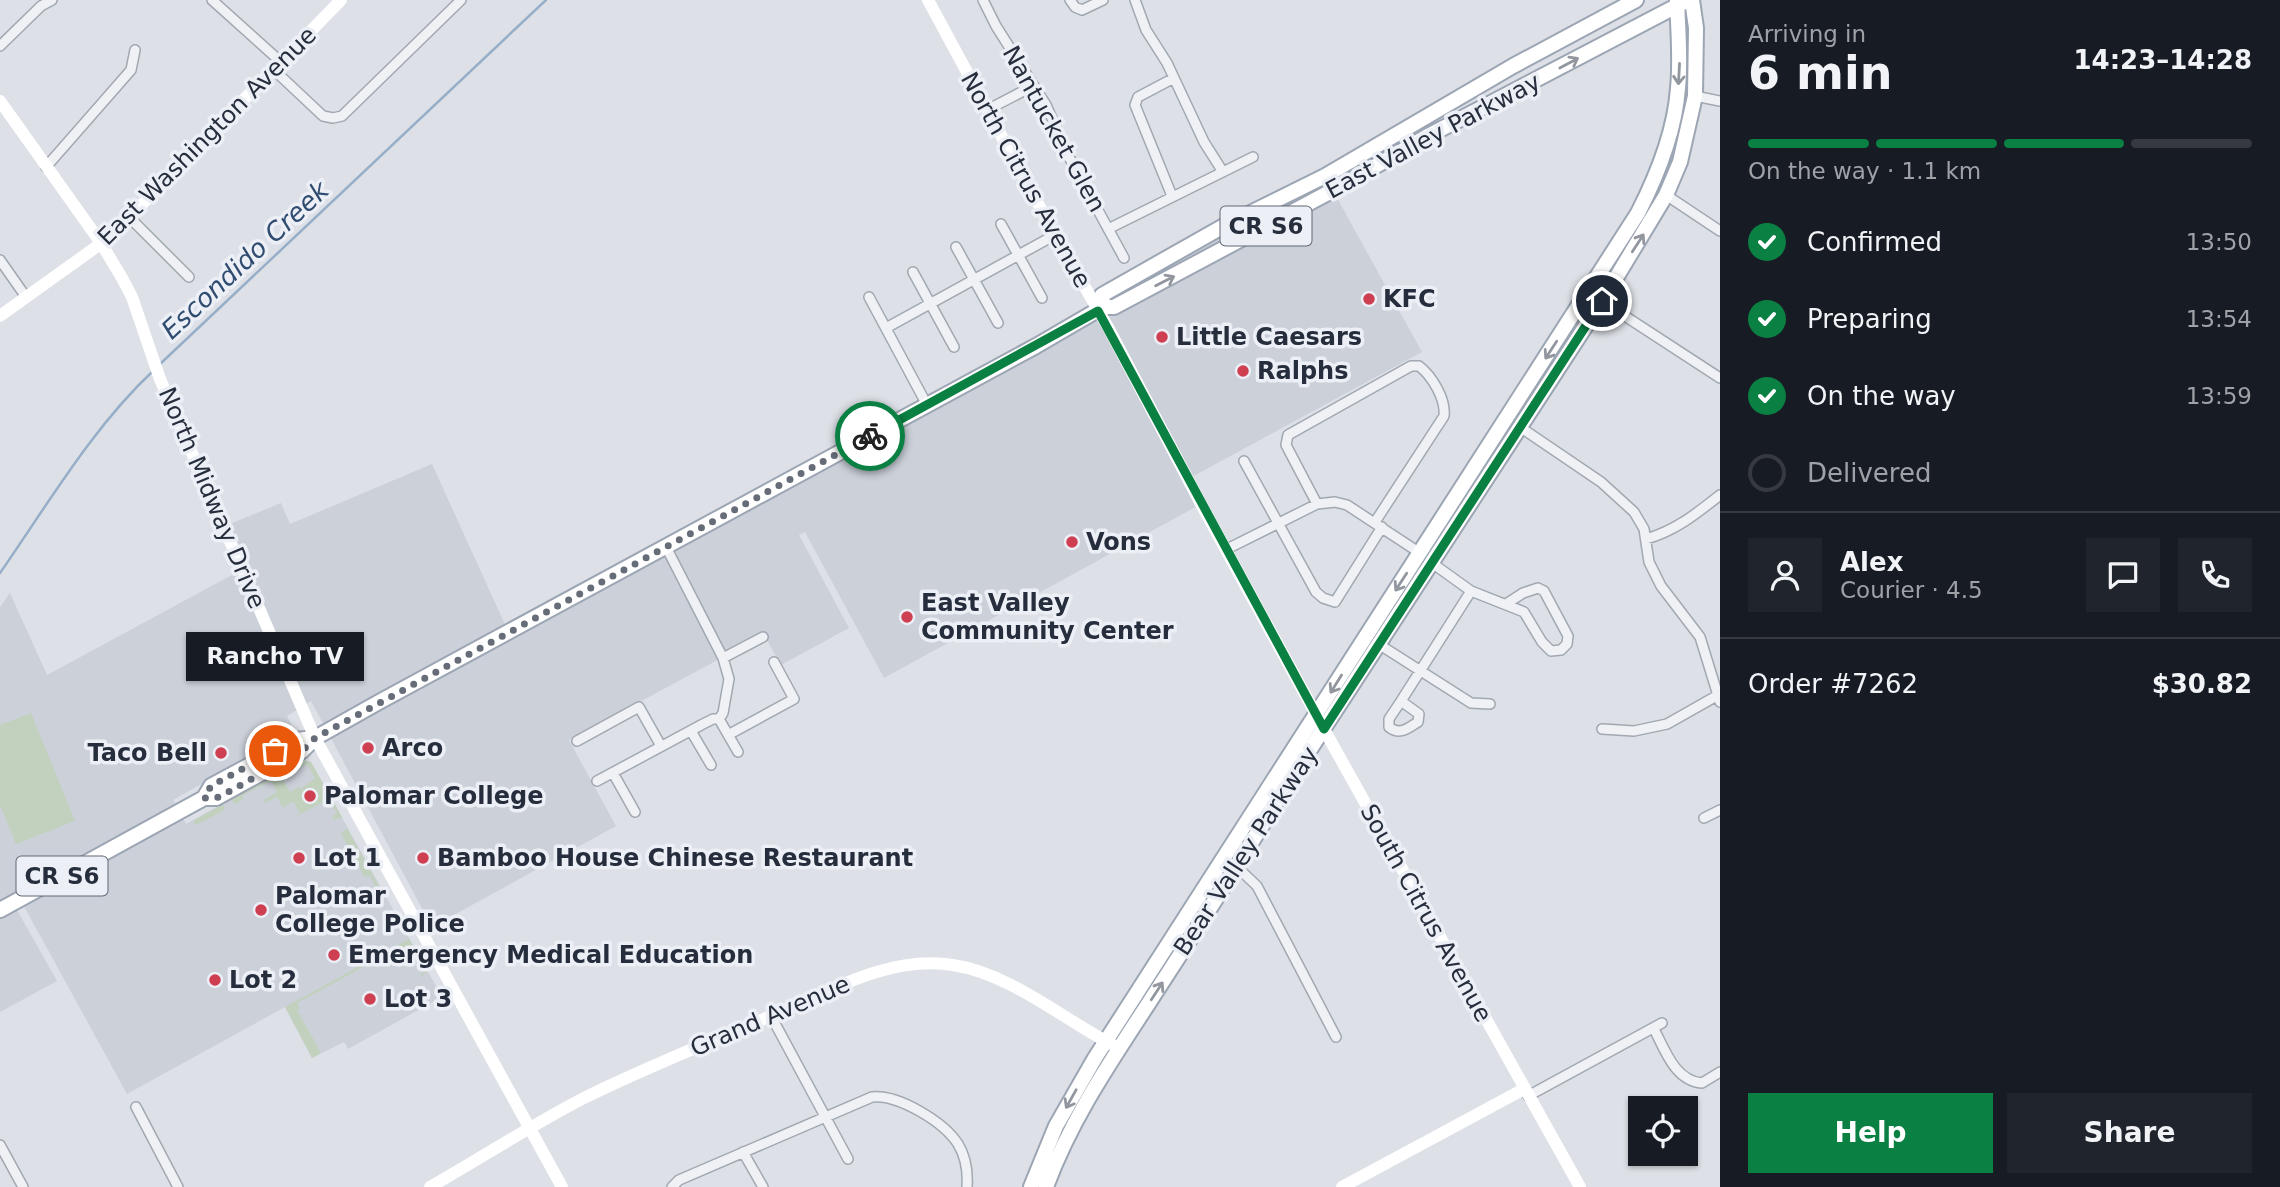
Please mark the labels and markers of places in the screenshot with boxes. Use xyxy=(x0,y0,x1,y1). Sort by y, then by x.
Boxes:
pin xyxy=(1572,271,1632,331)
place label: KFC xyxy=(1383,285,1436,313)
marker: KFC xyxy=(1361,291,1377,307)
place label: Little Caesars xyxy=(1176,323,1362,351)
marker: Little Caesars xyxy=(1154,329,1170,345)
place label: Ralphs xyxy=(1257,357,1348,385)
marker: Ralphs xyxy=(1235,363,1251,379)
place label: Vons xyxy=(1086,528,1151,556)
marker: Vons xyxy=(1064,534,1080,550)
place label: East Valley Community Center xyxy=(921,589,1174,645)
marker: East Valley Community Center xyxy=(899,609,915,625)
callout: Rancho TV xyxy=(186,632,364,681)
pin xyxy=(245,721,305,781)
place label: Arco xyxy=(382,734,443,762)
place label: Taco Bell xyxy=(87,739,207,767)
marker: Arco xyxy=(360,740,376,756)
marker: Taco Bell xyxy=(213,745,229,761)
place label: Palomar College xyxy=(324,782,544,810)
marker: Palomar College xyxy=(302,788,318,804)
place label: Lot 1 xyxy=(313,844,381,872)
place label: Bamboo House Chinese Restaurant xyxy=(437,844,913,872)
marker: Lot 1 xyxy=(291,850,307,866)
marker: Bamboo House Chinese Restaurant xyxy=(415,850,431,866)
place label: Palomar College Police xyxy=(275,882,465,938)
marker: Palomar College Police xyxy=(253,902,269,918)
place label: Emergency Medical Education xyxy=(348,941,753,969)
marker: Emergency Medical Education xyxy=(326,947,342,963)
place label: Lot 2 xyxy=(229,966,297,994)
marker: Lot 2 xyxy=(207,972,223,988)
place label: Lot 3 xyxy=(384,985,452,1013)
marker: Lot 3 xyxy=(362,991,378,1007)

